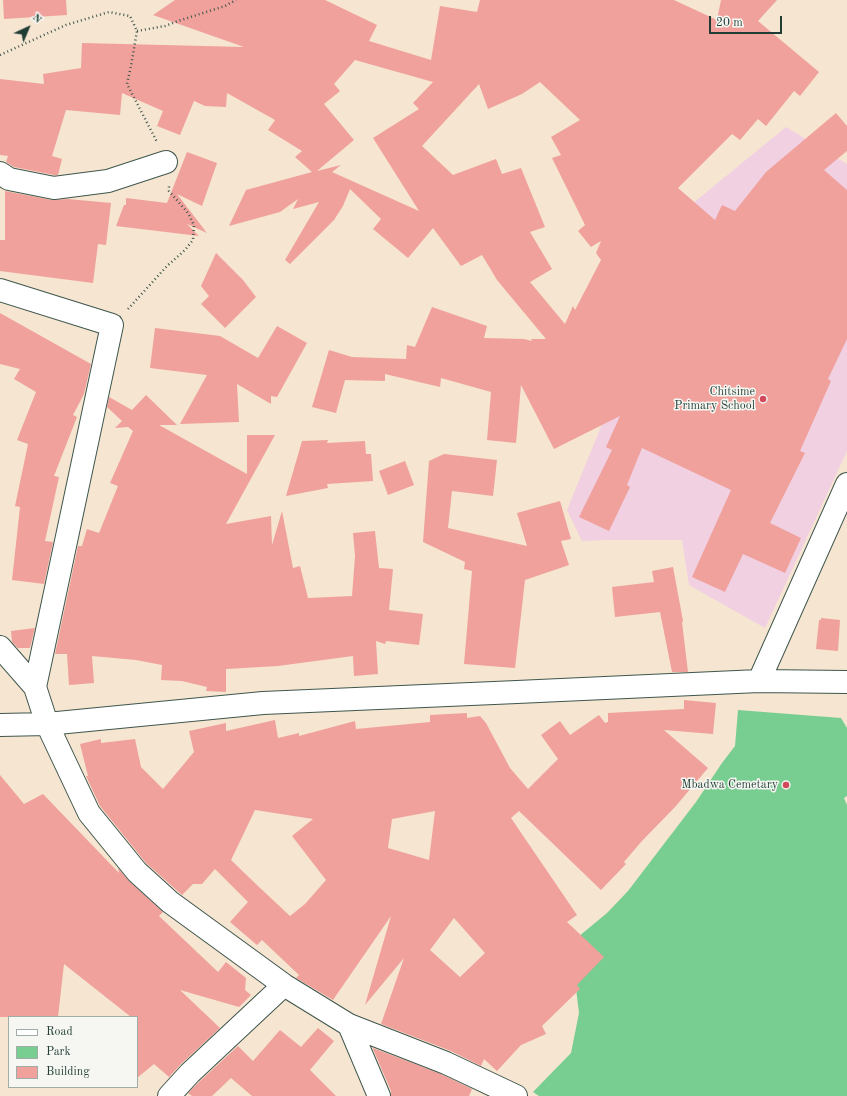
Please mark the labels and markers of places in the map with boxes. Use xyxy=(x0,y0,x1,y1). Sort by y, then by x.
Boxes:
place label: Chitsime Primary School xyxy=(674,385,755,413)
marker: Chitsime Primary School xyxy=(758,394,768,404)
place label: Mbadwa Cemetary xyxy=(681,778,778,792)
marker: Mbadwa Cemetary xyxy=(781,780,791,790)

